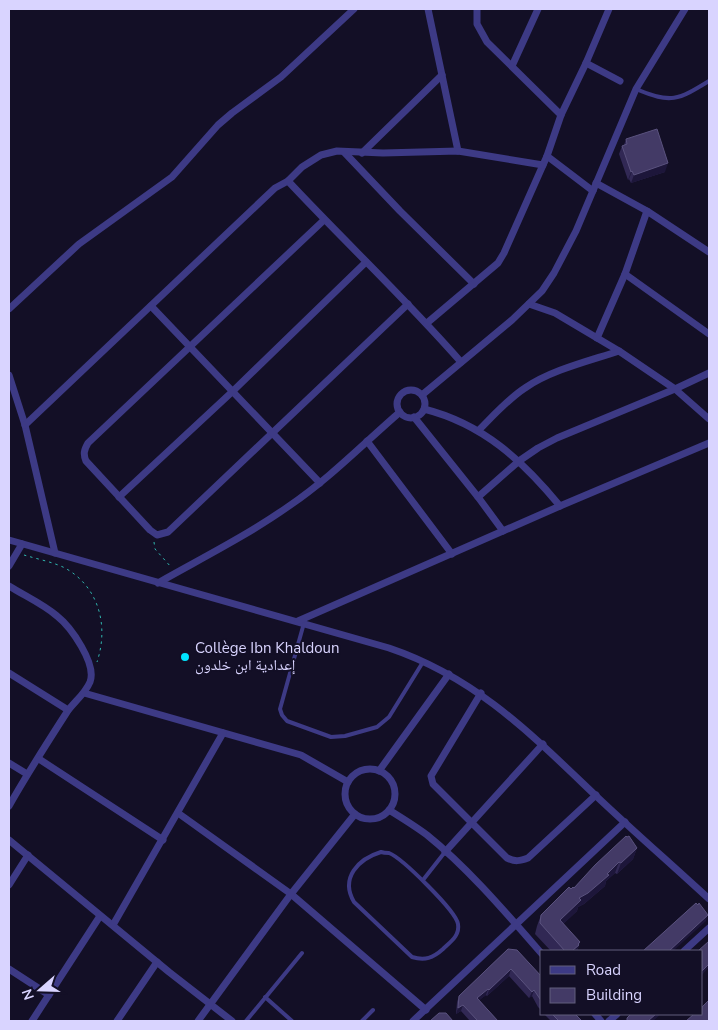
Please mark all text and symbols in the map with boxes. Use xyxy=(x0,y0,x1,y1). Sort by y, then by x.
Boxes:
place label: Collège Ibn Khaldoun إعدادية ابن خلدون xyxy=(195,638,340,675)
marker: Collège Ibn Khaldoun إعدادية ابن خلدون xyxy=(179,651,191,663)
legend xyxy=(540,950,703,1015)
text: Road xyxy=(586,960,621,980)
north arrow xyxy=(15,965,65,1015)
text: Building xyxy=(586,985,642,1005)
text: N xyxy=(18,986,39,1002)

